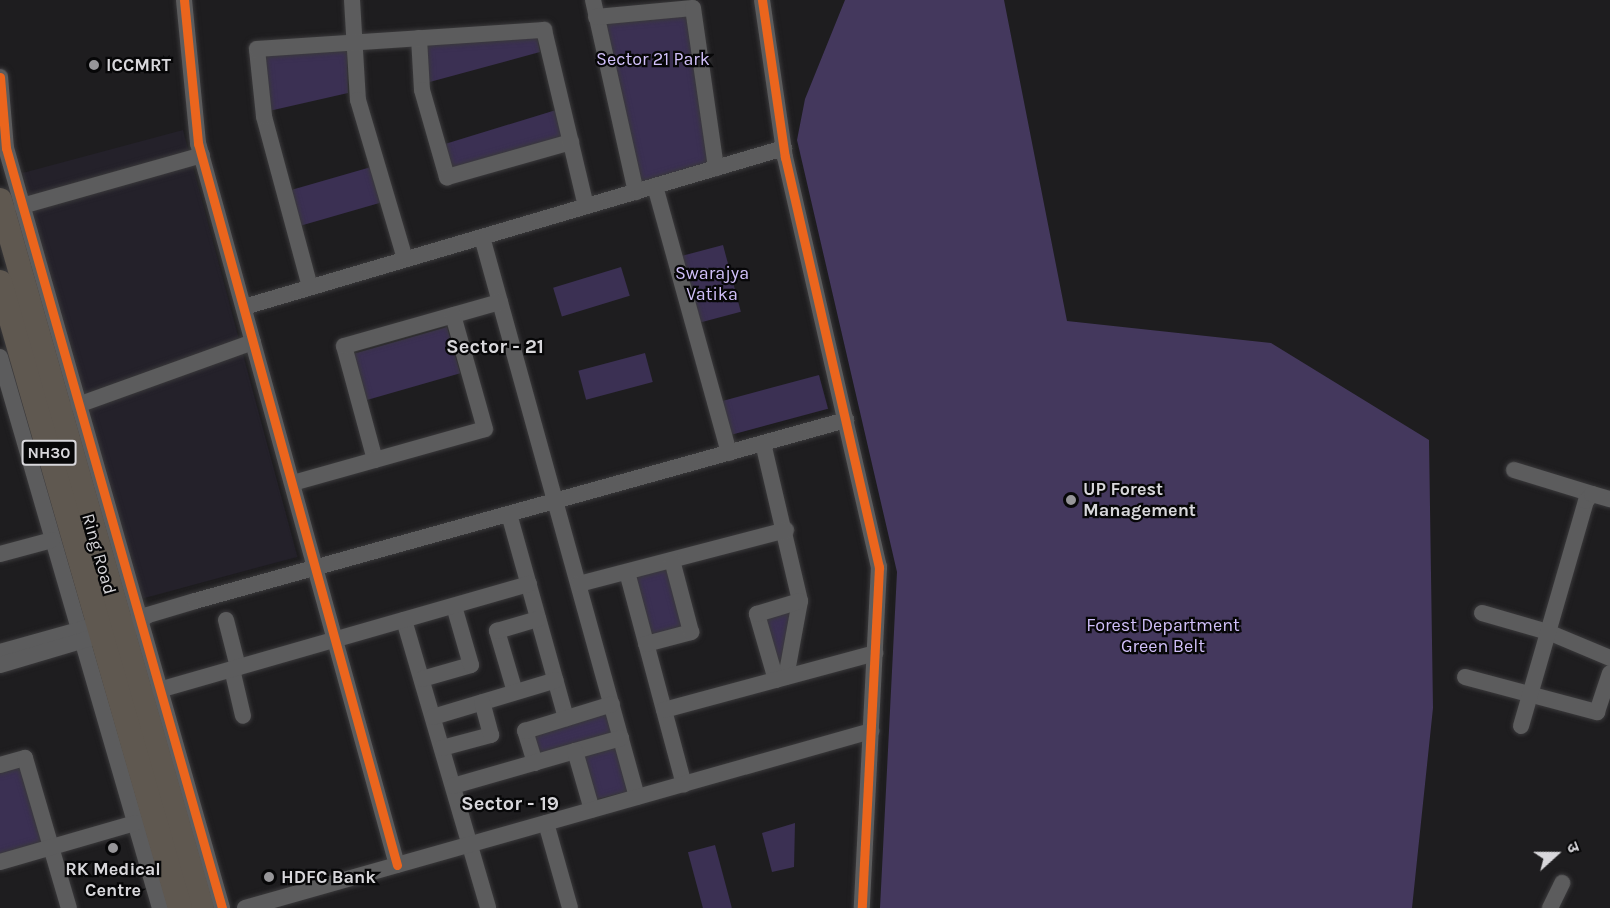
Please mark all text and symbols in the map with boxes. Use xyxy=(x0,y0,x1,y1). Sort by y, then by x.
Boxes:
park label: Sector 21 Park xyxy=(596,48,710,70)
place label: ICCMRT xyxy=(106,54,171,76)
marker: ICCMRT xyxy=(87,58,101,72)
park label: Swarajya Vatika xyxy=(675,263,749,306)
district label: Sector - 21 xyxy=(446,334,544,358)
road number: NH30 xyxy=(20,440,78,466)
place label: UP Forest Management xyxy=(1083,479,1196,522)
marker: UP Forest Management xyxy=(1064,493,1078,507)
street label: Ring Road xyxy=(77,511,121,597)
park label: Forest Department Green Belt xyxy=(1086,615,1240,658)
district label: Sector - 19 xyxy=(461,791,559,815)
north arrow xyxy=(1526,824,1586,884)
marker: RK Medical Centre xyxy=(104,839,122,857)
text: उ xyxy=(1563,840,1584,855)
place label: RK Medical Centre xyxy=(65,859,161,902)
place label: HDFC Bank xyxy=(281,866,376,888)
marker: HDFC Bank xyxy=(262,870,276,884)

